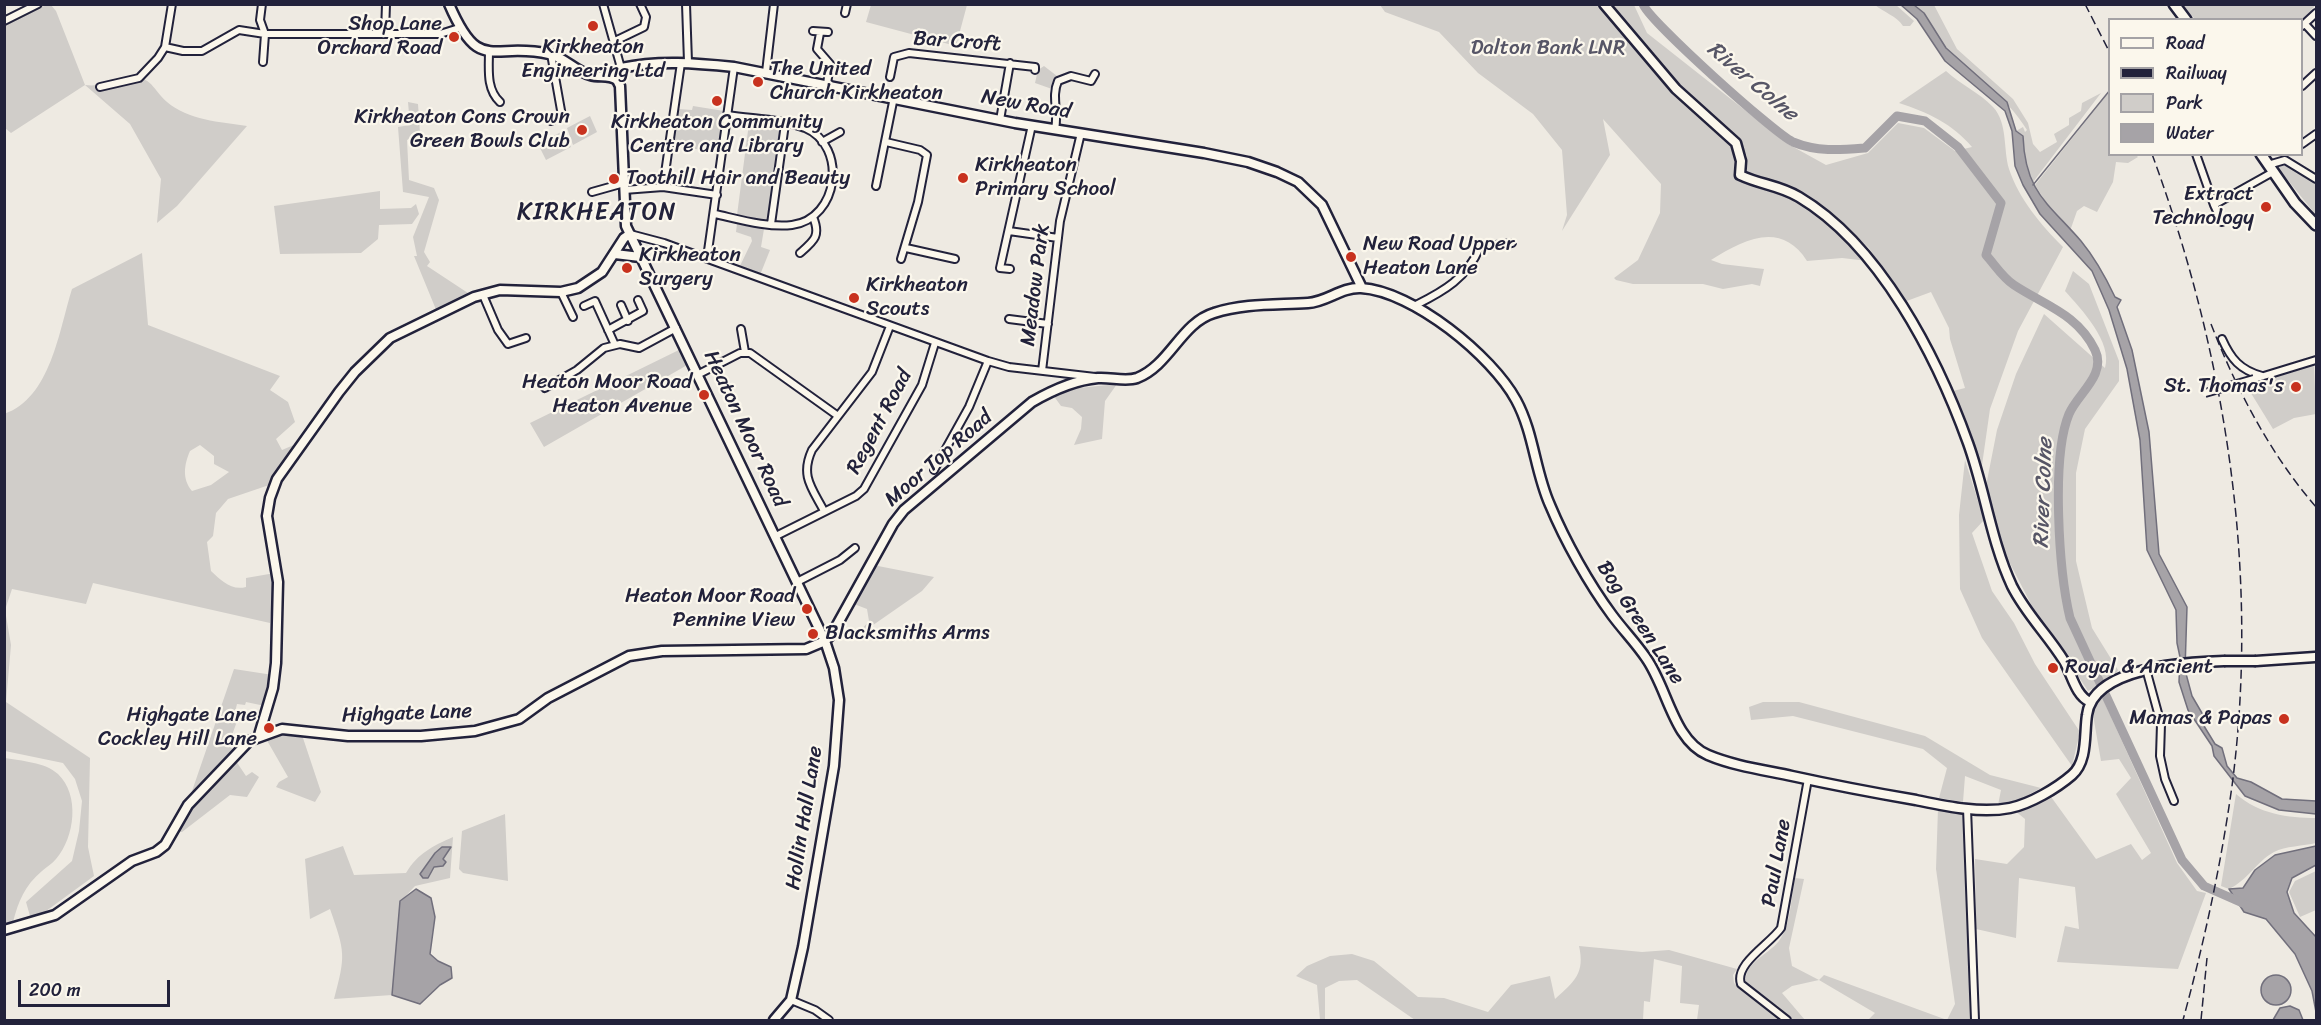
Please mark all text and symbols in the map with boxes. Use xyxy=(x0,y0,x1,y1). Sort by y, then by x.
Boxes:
place label: Shop Lane Orchard Road xyxy=(318,12,442,62)
legend xyxy=(2108,18,2303,156)
marker: Kirkheaton Engineering Ltd xyxy=(586,19,600,33)
street label: Bar Croft xyxy=(912,26,1002,58)
text: Road xyxy=(2166,27,2205,59)
marker: Shop Lane Orchard Road xyxy=(447,30,461,44)
place label: Kirkheaton Engineering Ltd xyxy=(521,35,665,85)
park label: Dalton Bank LNR xyxy=(1471,36,1625,62)
water label: River Colne xyxy=(1701,37,1803,127)
place label: The United Church Kirkheaton xyxy=(770,57,943,107)
text: Railway xyxy=(2166,57,2227,89)
marker: The United Church Kirkheaton xyxy=(751,75,765,89)
street label: New Road xyxy=(979,85,1073,125)
text: Park xyxy=(2166,87,2203,119)
marker: Kirkheaton Community Centre and Library xyxy=(710,94,724,108)
place label: Kirkheaton Cons Crown Green Bowls Club xyxy=(354,105,570,155)
place label: Kirkheaton Community Centre and Library xyxy=(611,110,823,160)
text: Water xyxy=(2166,117,2213,149)
marker: Kirkheaton Cons Crown Green Bowls Club xyxy=(575,123,589,137)
place label: Kirkheaton Primary School xyxy=(975,153,1116,203)
place label: Toothill Hair and Beauty xyxy=(626,166,850,192)
marker: Kirkheaton Primary School xyxy=(956,171,970,185)
marker: Toothill Hair and Beauty xyxy=(607,172,621,186)
place label: Extract Technology xyxy=(2152,182,2254,232)
district label: KIRKHEATON xyxy=(517,199,677,227)
marker: Extract Technology xyxy=(2259,200,2273,214)
street label: Meadow Park xyxy=(1016,222,1056,348)
place label: New Road Upper Heaton Lane xyxy=(1363,232,1514,282)
place label: Kirkheaton Surgery xyxy=(639,243,741,293)
marker: New Road Upper Heaton Lane xyxy=(1344,250,1358,264)
marker: Kirkheaton Surgery xyxy=(620,261,634,275)
place label: Kirkheaton Scouts xyxy=(866,273,968,323)
marker: Kirkheaton Scouts xyxy=(847,291,861,305)
street label: Heaton Moor Road xyxy=(698,347,792,511)
street label: Regent Road xyxy=(842,365,918,479)
place label: Heaton Moor Road Heaton Avenue xyxy=(522,370,692,420)
place label: St. Thomas's xyxy=(2164,374,2284,400)
marker: St. Thomas's xyxy=(2289,380,2303,394)
marker: Heaton Moor Road Heaton Avenue xyxy=(697,388,711,402)
street label: Moor Top Road xyxy=(880,405,998,513)
water label: River Colne xyxy=(2029,438,2059,548)
street label: Bog Green Lane xyxy=(1591,556,1689,690)
place label: Heaton Moor Road Pennine View xyxy=(625,584,795,634)
marker: Heaton Moor Road Pennine View xyxy=(800,602,814,616)
place label: Blacksmiths Arms xyxy=(825,621,990,647)
marker: Blacksmiths Arms xyxy=(806,627,820,641)
place label: Royal & Ancient xyxy=(2065,655,2213,681)
marker: Royal & Ancient xyxy=(2046,661,2060,675)
street label: Highgate Lane xyxy=(341,699,473,729)
place label: Highgate Lane Cockley Hill Lane xyxy=(98,703,257,753)
place label: Mamas & Papas xyxy=(2129,706,2272,732)
marker: Mamas & Papas xyxy=(2277,712,2291,726)
marker: Highgate Lane Cockley Hill Lane xyxy=(262,721,276,735)
street label: Hollin Hall Lane xyxy=(781,744,829,892)
street label: Paul Lane xyxy=(1757,817,1797,909)
scale bar xyxy=(21,968,172,1006)
text: 200 m xyxy=(29,974,81,1006)

